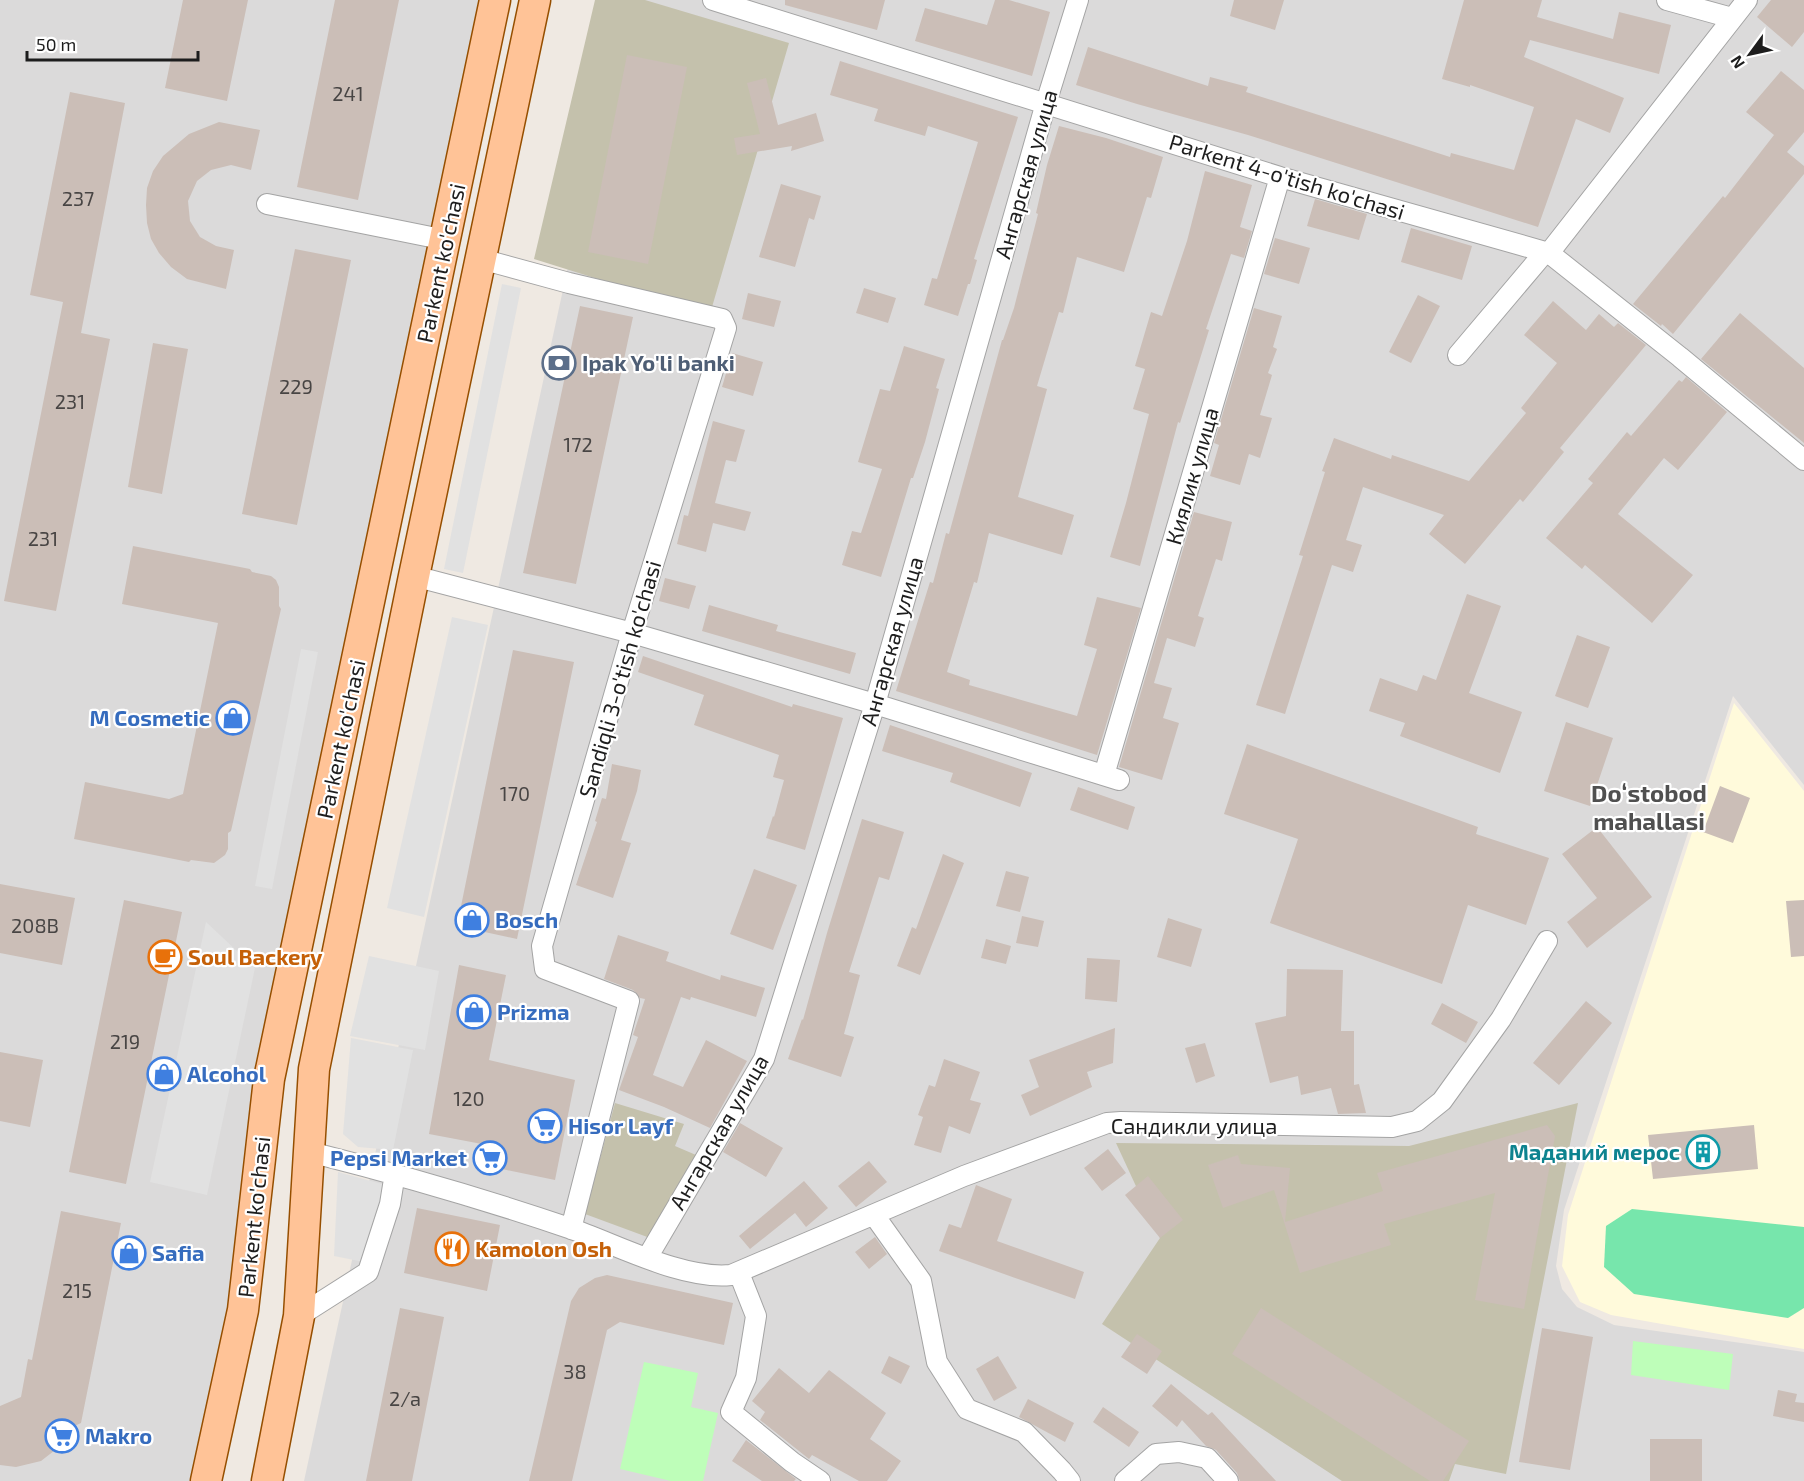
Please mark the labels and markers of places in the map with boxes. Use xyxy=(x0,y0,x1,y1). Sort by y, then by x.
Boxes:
bank icon: Ipak Yo'li banki xyxy=(541,345,577,381)
place label: Ipak Yo'li banki xyxy=(582,349,735,375)
shop icon: M Cosmetic xyxy=(215,700,251,736)
place label: M Cosmetic xyxy=(89,704,210,730)
shop icon: Bosch xyxy=(454,902,490,938)
place label: Bosch xyxy=(495,906,558,932)
cafe icon: Soul Backery xyxy=(147,939,183,975)
place label: Soul Backery xyxy=(188,943,323,970)
shop icon: Prizma xyxy=(456,994,492,1030)
place label: Prizma xyxy=(497,998,570,1024)
shop icon: Alcohol xyxy=(146,1056,182,1092)
place label: Alcohol xyxy=(187,1060,267,1086)
supermarket icon: Hisor Layf xyxy=(527,1108,563,1144)
place label: Hisor Layf xyxy=(568,1112,674,1139)
building icon: Маданий мерос xyxy=(1685,1134,1721,1170)
place label: Маданий мерос xyxy=(1509,1138,1680,1164)
supermarket icon: Pepsi Market xyxy=(472,1140,508,1176)
place label: Pepsi Market xyxy=(330,1144,467,1170)
restaurant icon: Kamolon Osh xyxy=(434,1231,470,1267)
shop icon: Safia xyxy=(111,1235,147,1271)
place label: Kamolon Osh xyxy=(475,1235,612,1261)
place label: Safia xyxy=(152,1239,205,1265)
supermarket icon: Makro xyxy=(44,1418,80,1454)
place label: Makro xyxy=(85,1422,152,1448)

